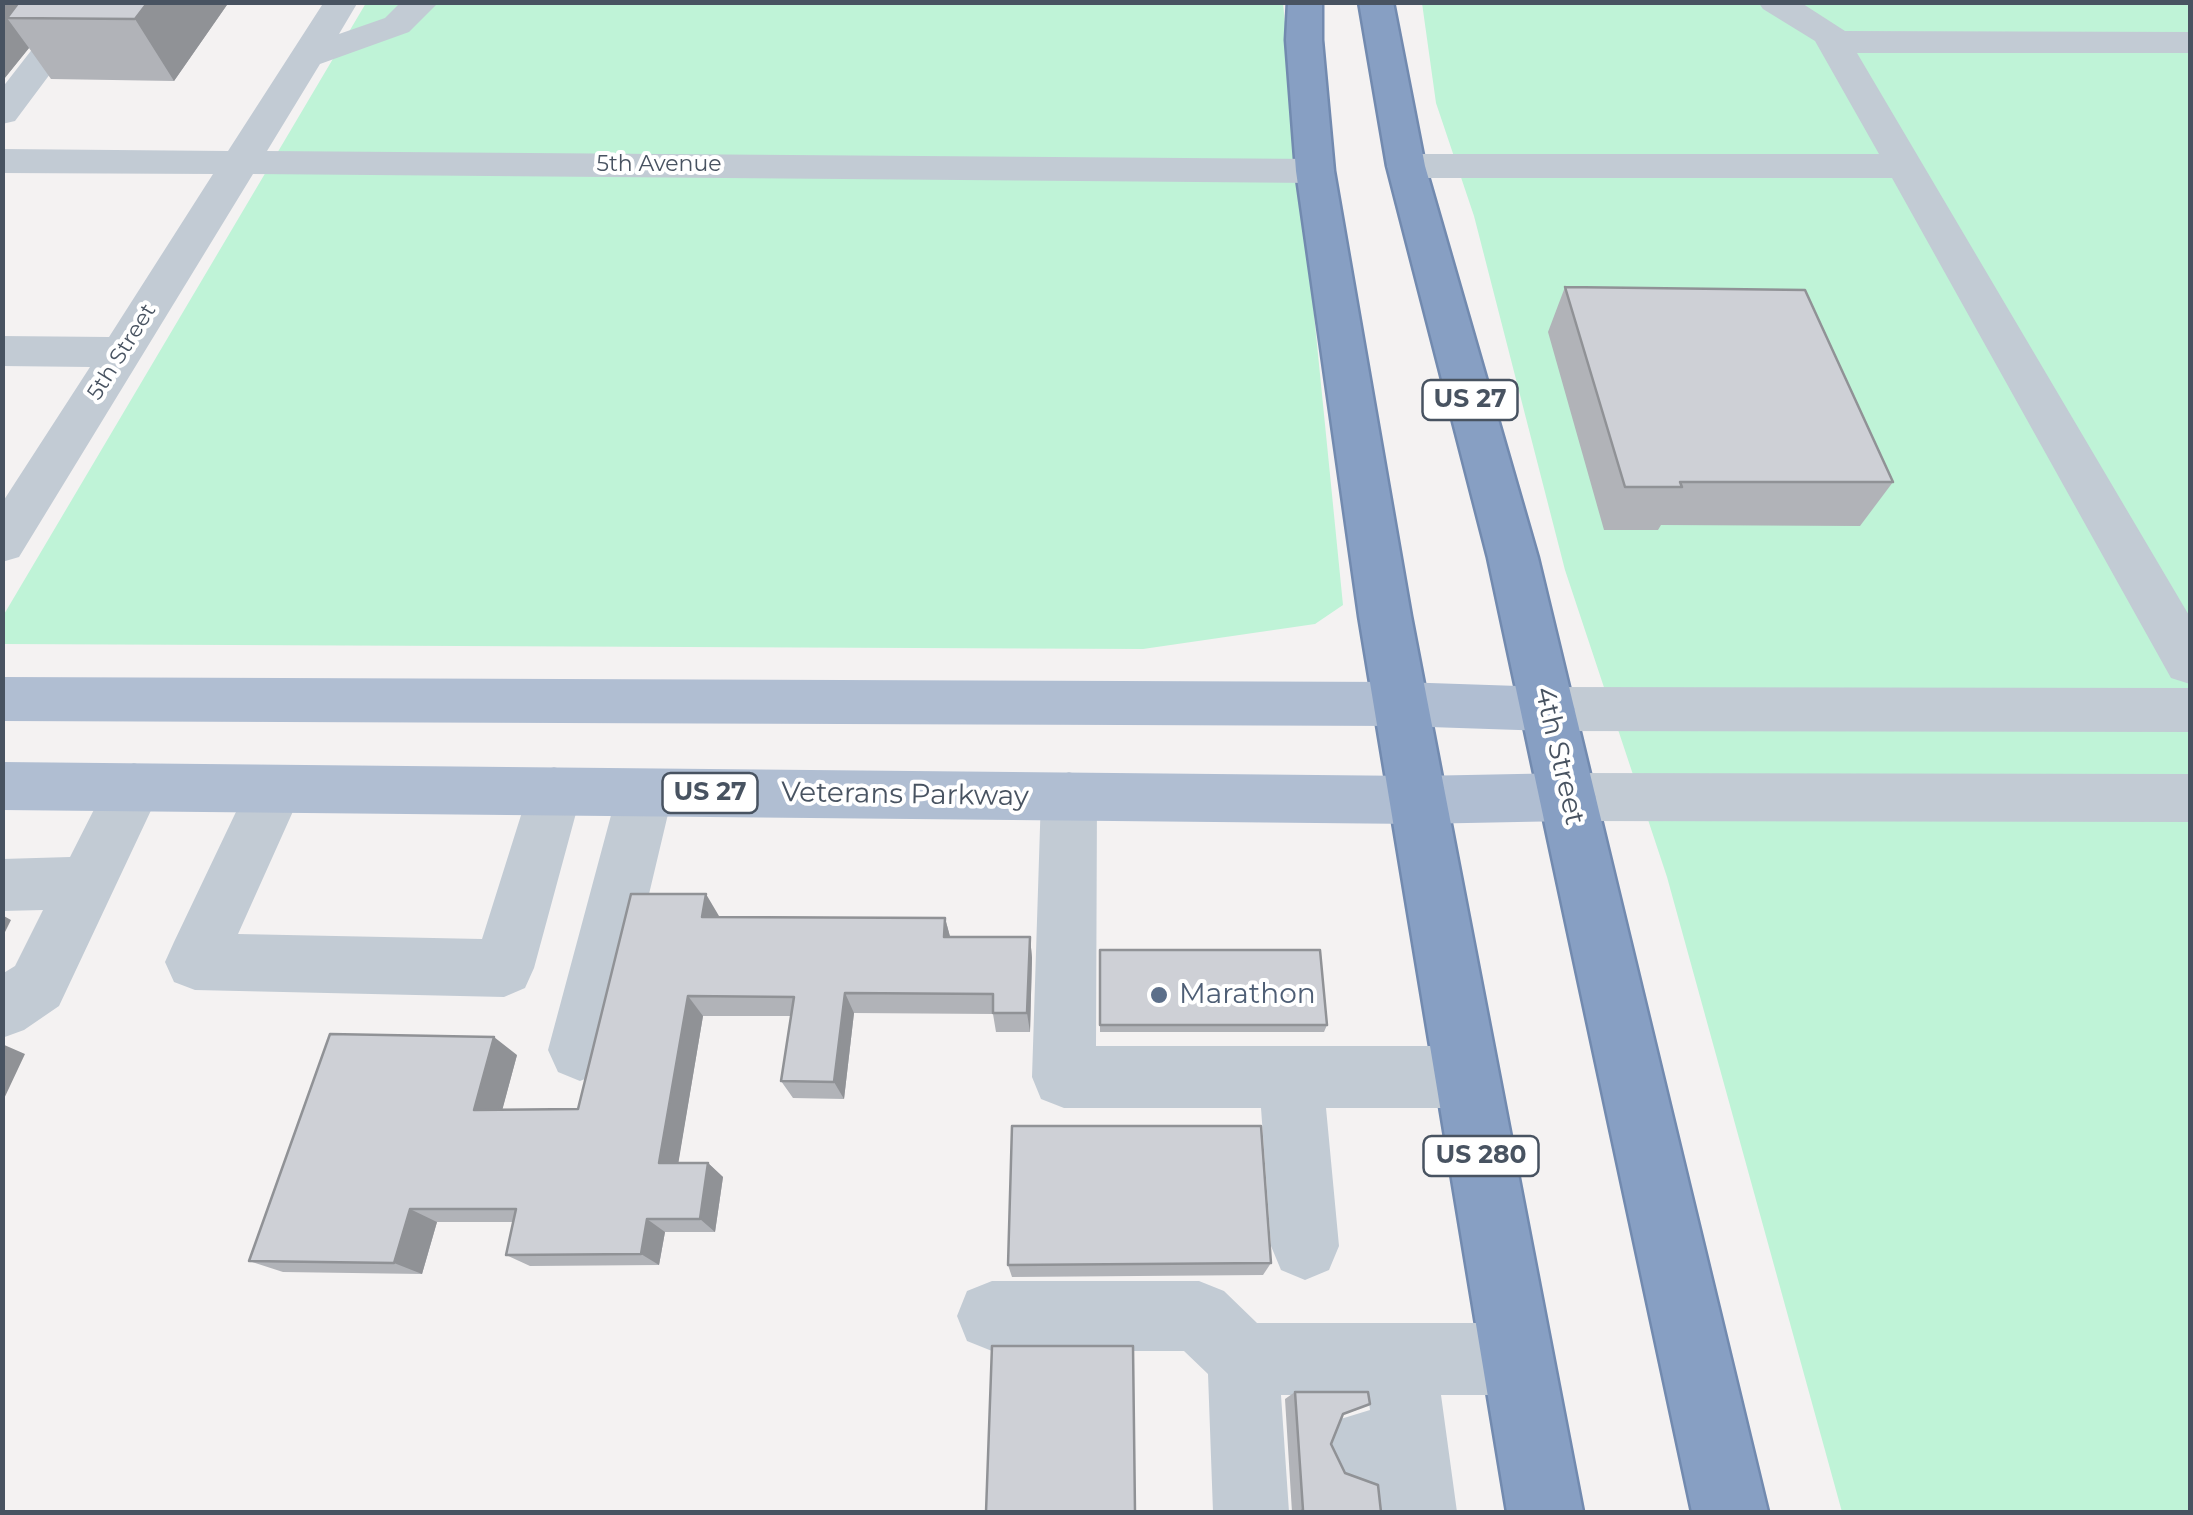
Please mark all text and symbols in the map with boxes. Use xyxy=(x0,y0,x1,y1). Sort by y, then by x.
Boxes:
street label: 5th Avenue xyxy=(596,152,722,178)
street label: 5th Street xyxy=(82,299,162,405)
road number: US 27 xyxy=(1422,380,1518,420)
street label: 4th Street xyxy=(1527,684,1591,828)
road number: US 27 xyxy=(662,773,758,813)
street label: Veterans Parkway xyxy=(781,776,1029,814)
place label: Marathon xyxy=(1179,978,1316,1012)
marker: Marathon xyxy=(1148,984,1170,1006)
road number: US 280 xyxy=(1424,1136,1538,1176)

